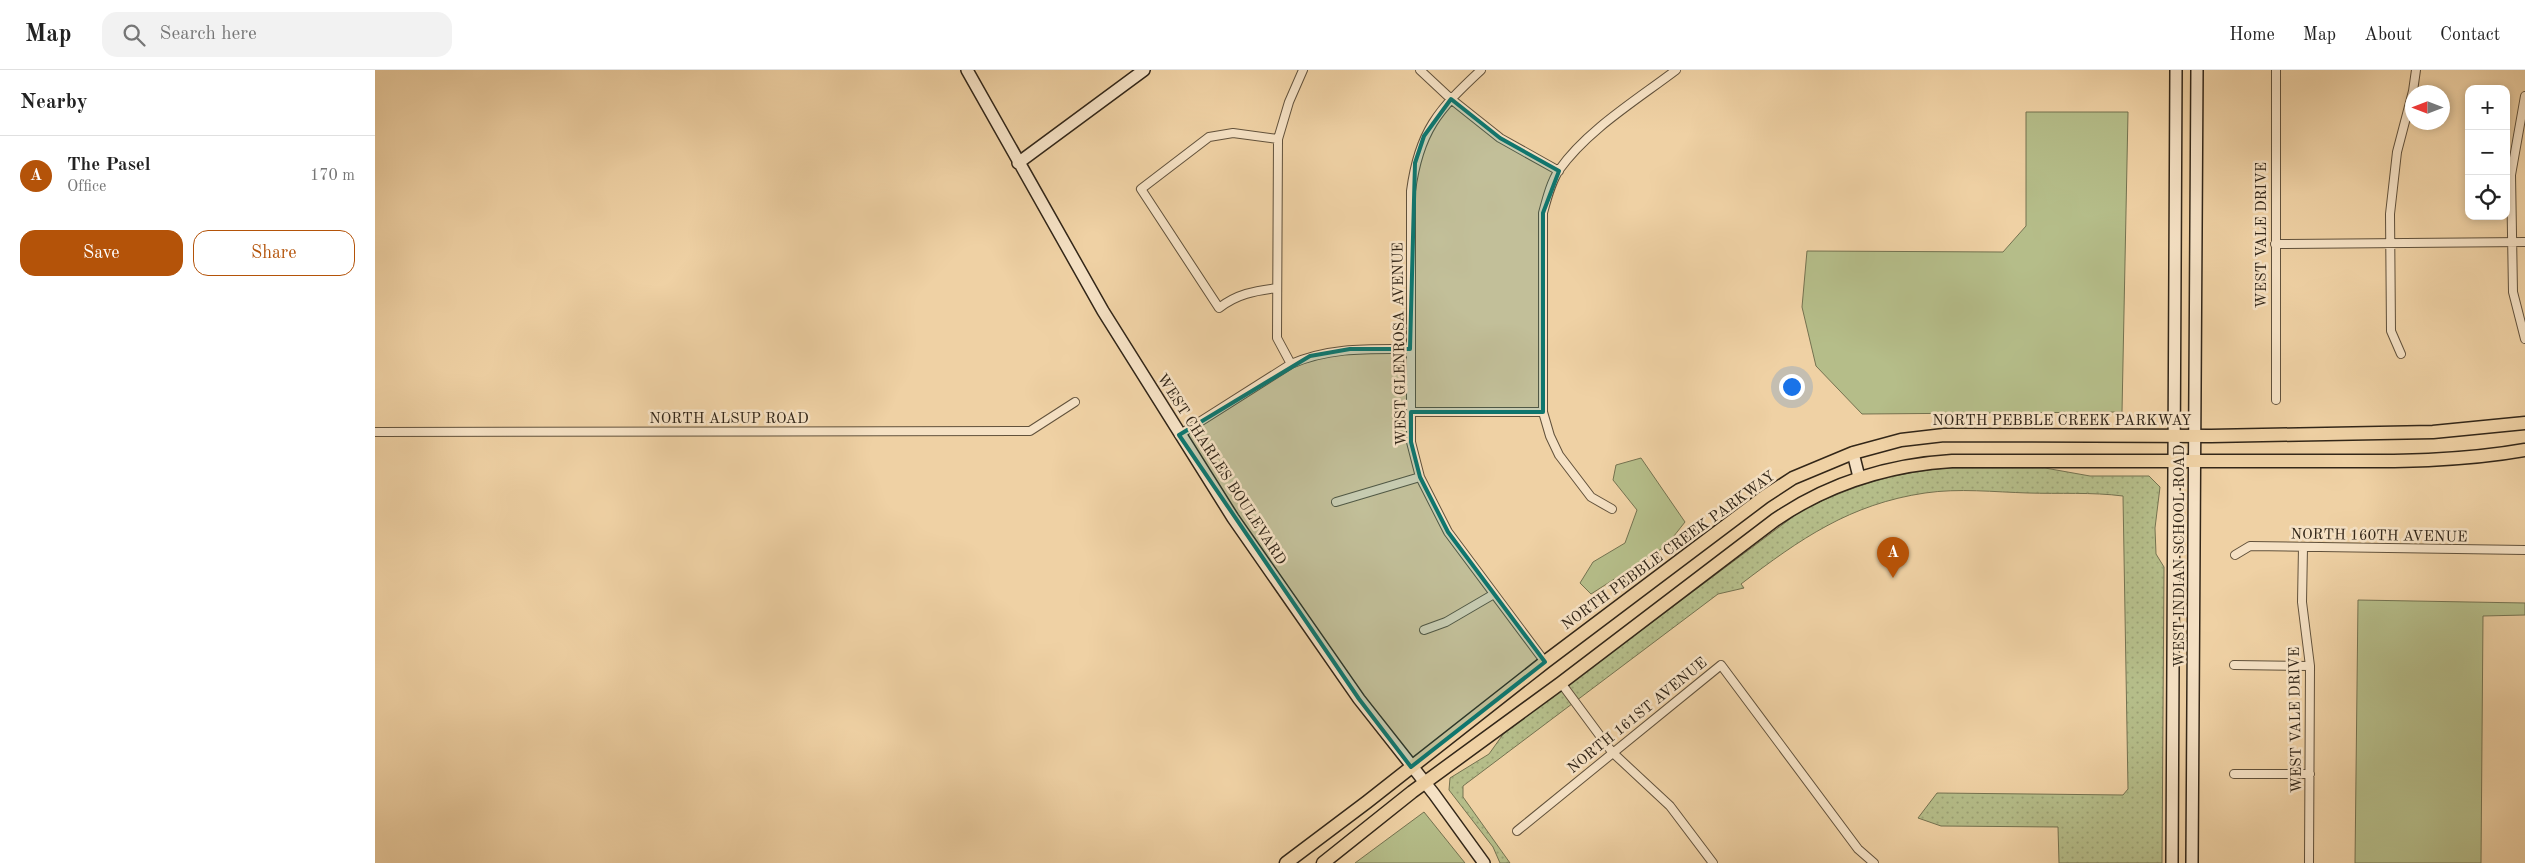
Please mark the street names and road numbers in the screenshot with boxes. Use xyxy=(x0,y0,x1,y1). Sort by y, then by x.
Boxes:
street label: WEST VALE DRIVE xyxy=(2255,162,2270,308)
street label: WEST GLENROSA AVENUE xyxy=(1391,242,1410,446)
street label: WEST CHARLES BOULEVARD xyxy=(1153,372,1288,568)
street label: NORTH ALSUP ROAD xyxy=(649,412,809,427)
street label: NORTH PEBBLE CREEK PARKWAY xyxy=(1932,414,2192,429)
street label: WEST INDIAN SCHOOL ROAD xyxy=(2173,445,2188,667)
street label: NORTH PEBBLE CREEK PARKWAY xyxy=(1559,469,1778,634)
street label: NORTH 160TH AVENUE xyxy=(2290,527,2468,546)
street label: WEST VALE DRIVE xyxy=(2288,647,2305,793)
street label: NORTH 161ST AVENUE xyxy=(1565,655,1710,777)

